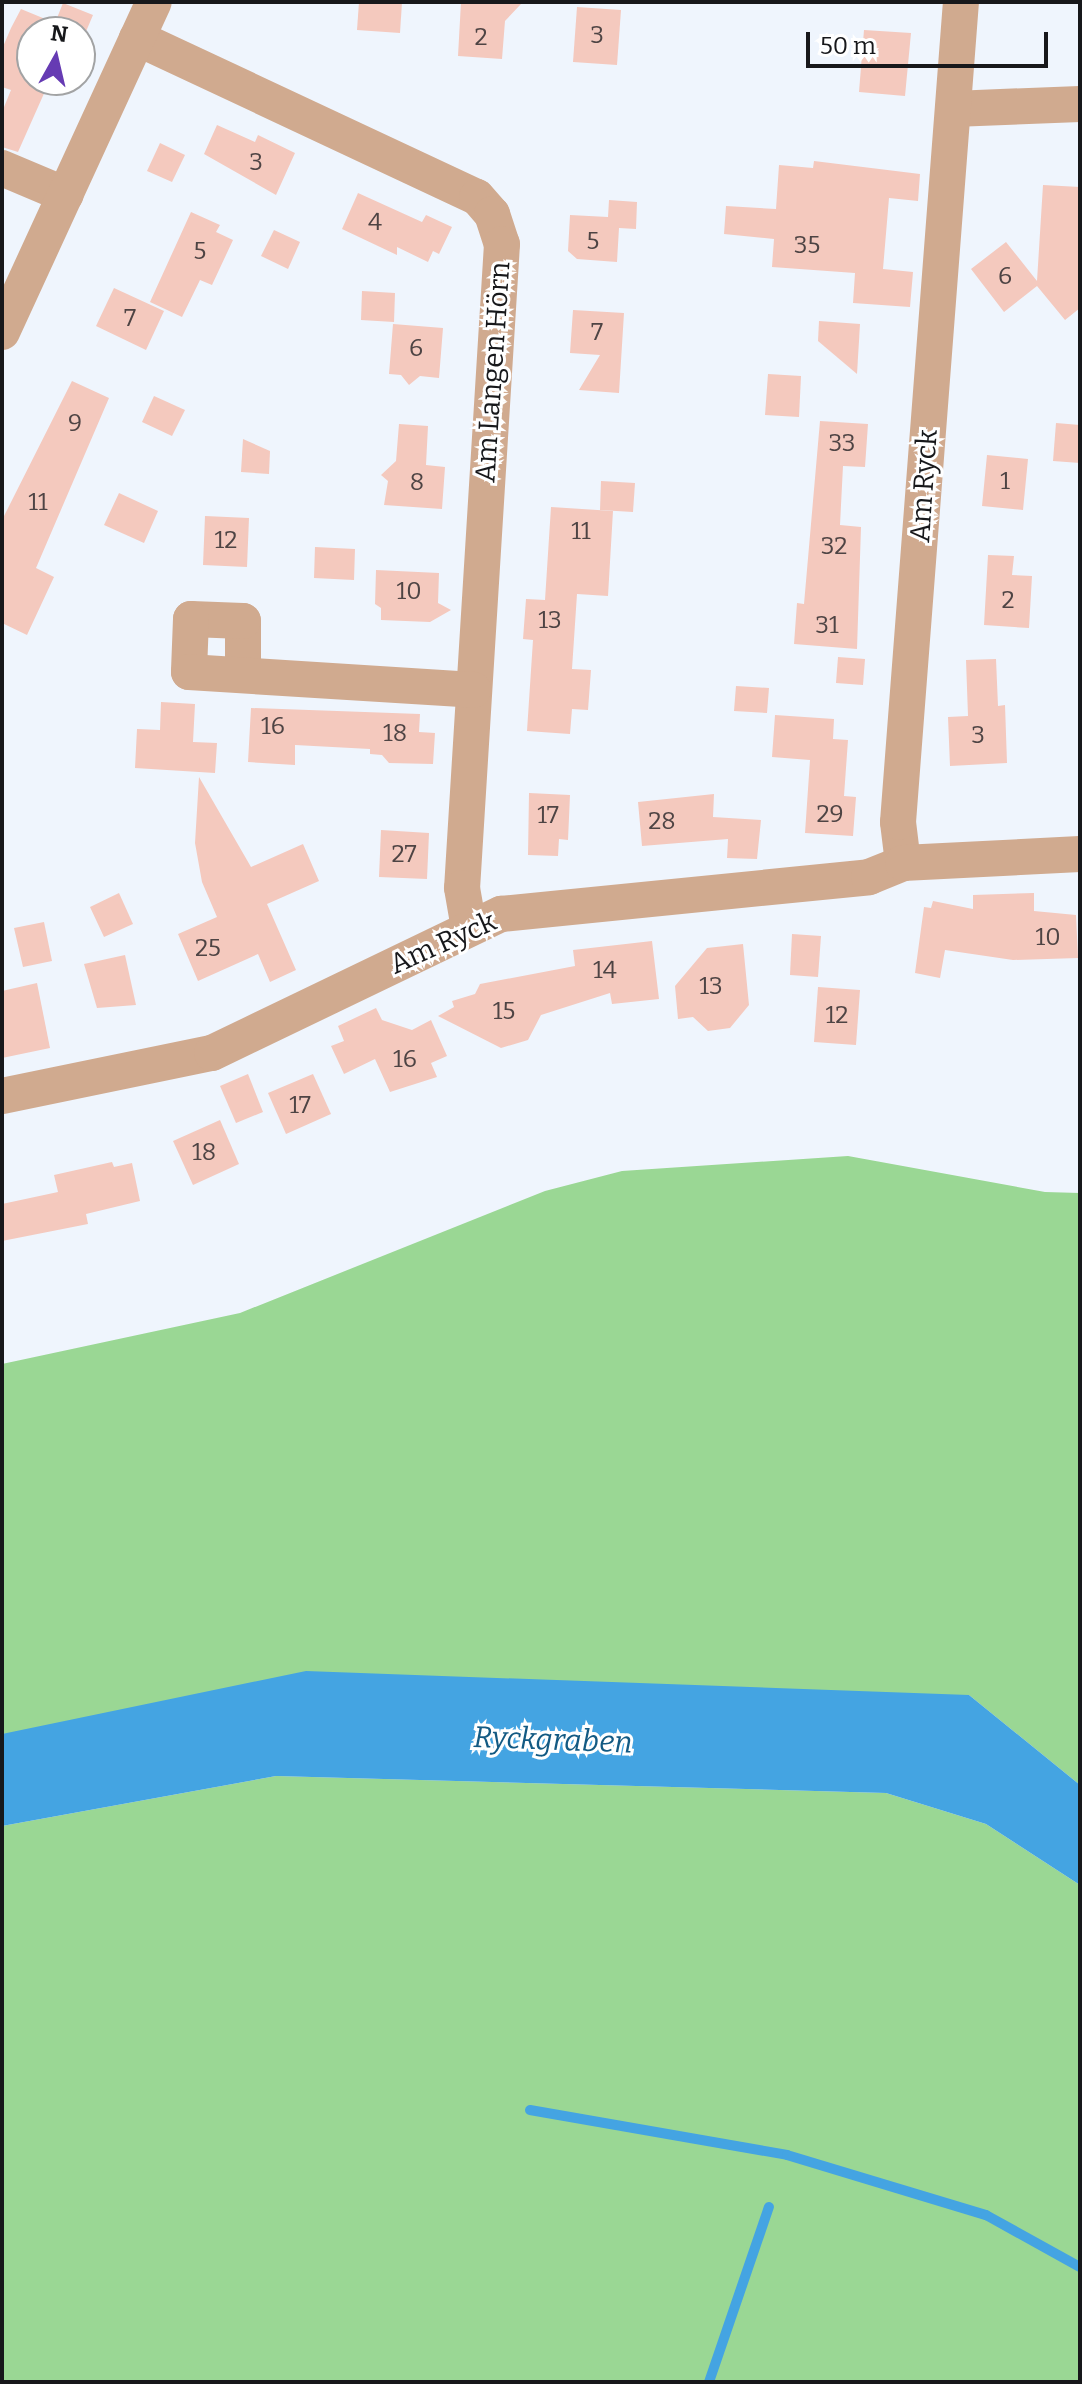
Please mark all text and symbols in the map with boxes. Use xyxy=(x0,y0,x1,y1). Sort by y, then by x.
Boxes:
north arrow xyxy=(16,16,96,96)
scale bar xyxy=(810,16,1052,66)
text: N xyxy=(49,19,69,48)
house number: 3 xyxy=(590,22,604,50)
house number: 2 xyxy=(474,24,488,52)
text: 50 m xyxy=(820,32,876,60)
house number: 3 xyxy=(249,149,263,177)
house number: 4 xyxy=(368,209,382,237)
house number: 5 xyxy=(587,228,599,256)
house number: 35 xyxy=(794,232,820,260)
house number: 5 xyxy=(194,238,206,266)
street label: Am Langen Hörn xyxy=(469,260,517,484)
house number: 6 xyxy=(998,263,1012,291)
house number: 7 xyxy=(124,305,136,333)
house number: 7 xyxy=(591,319,603,347)
house number: 6 xyxy=(409,335,423,363)
house number: 9 xyxy=(68,410,82,438)
street label: Am Ryck xyxy=(903,428,945,544)
house number: 33 xyxy=(829,430,855,458)
house number: 1 xyxy=(1000,468,1010,496)
house number: 8 xyxy=(410,469,424,497)
house number: 11 xyxy=(28,489,48,517)
house number: 11 xyxy=(571,518,591,546)
house number: 12 xyxy=(215,527,237,555)
house number: 32 xyxy=(821,533,847,561)
house number: 10 xyxy=(396,578,422,606)
house number: 2 xyxy=(1001,587,1015,615)
house number: 13 xyxy=(538,607,562,635)
house number: 31 xyxy=(815,612,839,640)
house number: 16 xyxy=(261,713,285,741)
house number: 18 xyxy=(383,720,407,748)
house number: 3 xyxy=(971,722,985,750)
house number: 29 xyxy=(816,801,844,829)
house number: 17 xyxy=(537,802,559,830)
house number: 28 xyxy=(648,808,676,836)
house number: 27 xyxy=(392,841,416,869)
street label: Am Ryck xyxy=(384,905,502,981)
house number: 10 xyxy=(1035,924,1061,952)
house number: 25 xyxy=(195,935,221,963)
house number: 14 xyxy=(593,957,617,985)
house number: 13 xyxy=(699,973,723,1001)
house number: 15 xyxy=(493,998,515,1026)
house number: 12 xyxy=(826,1002,848,1030)
house number: 16 xyxy=(393,1046,417,1074)
house number: 17 xyxy=(289,1092,311,1120)
house number: 18 xyxy=(192,1139,216,1167)
water label: Ryckgraben xyxy=(473,1719,633,1761)

